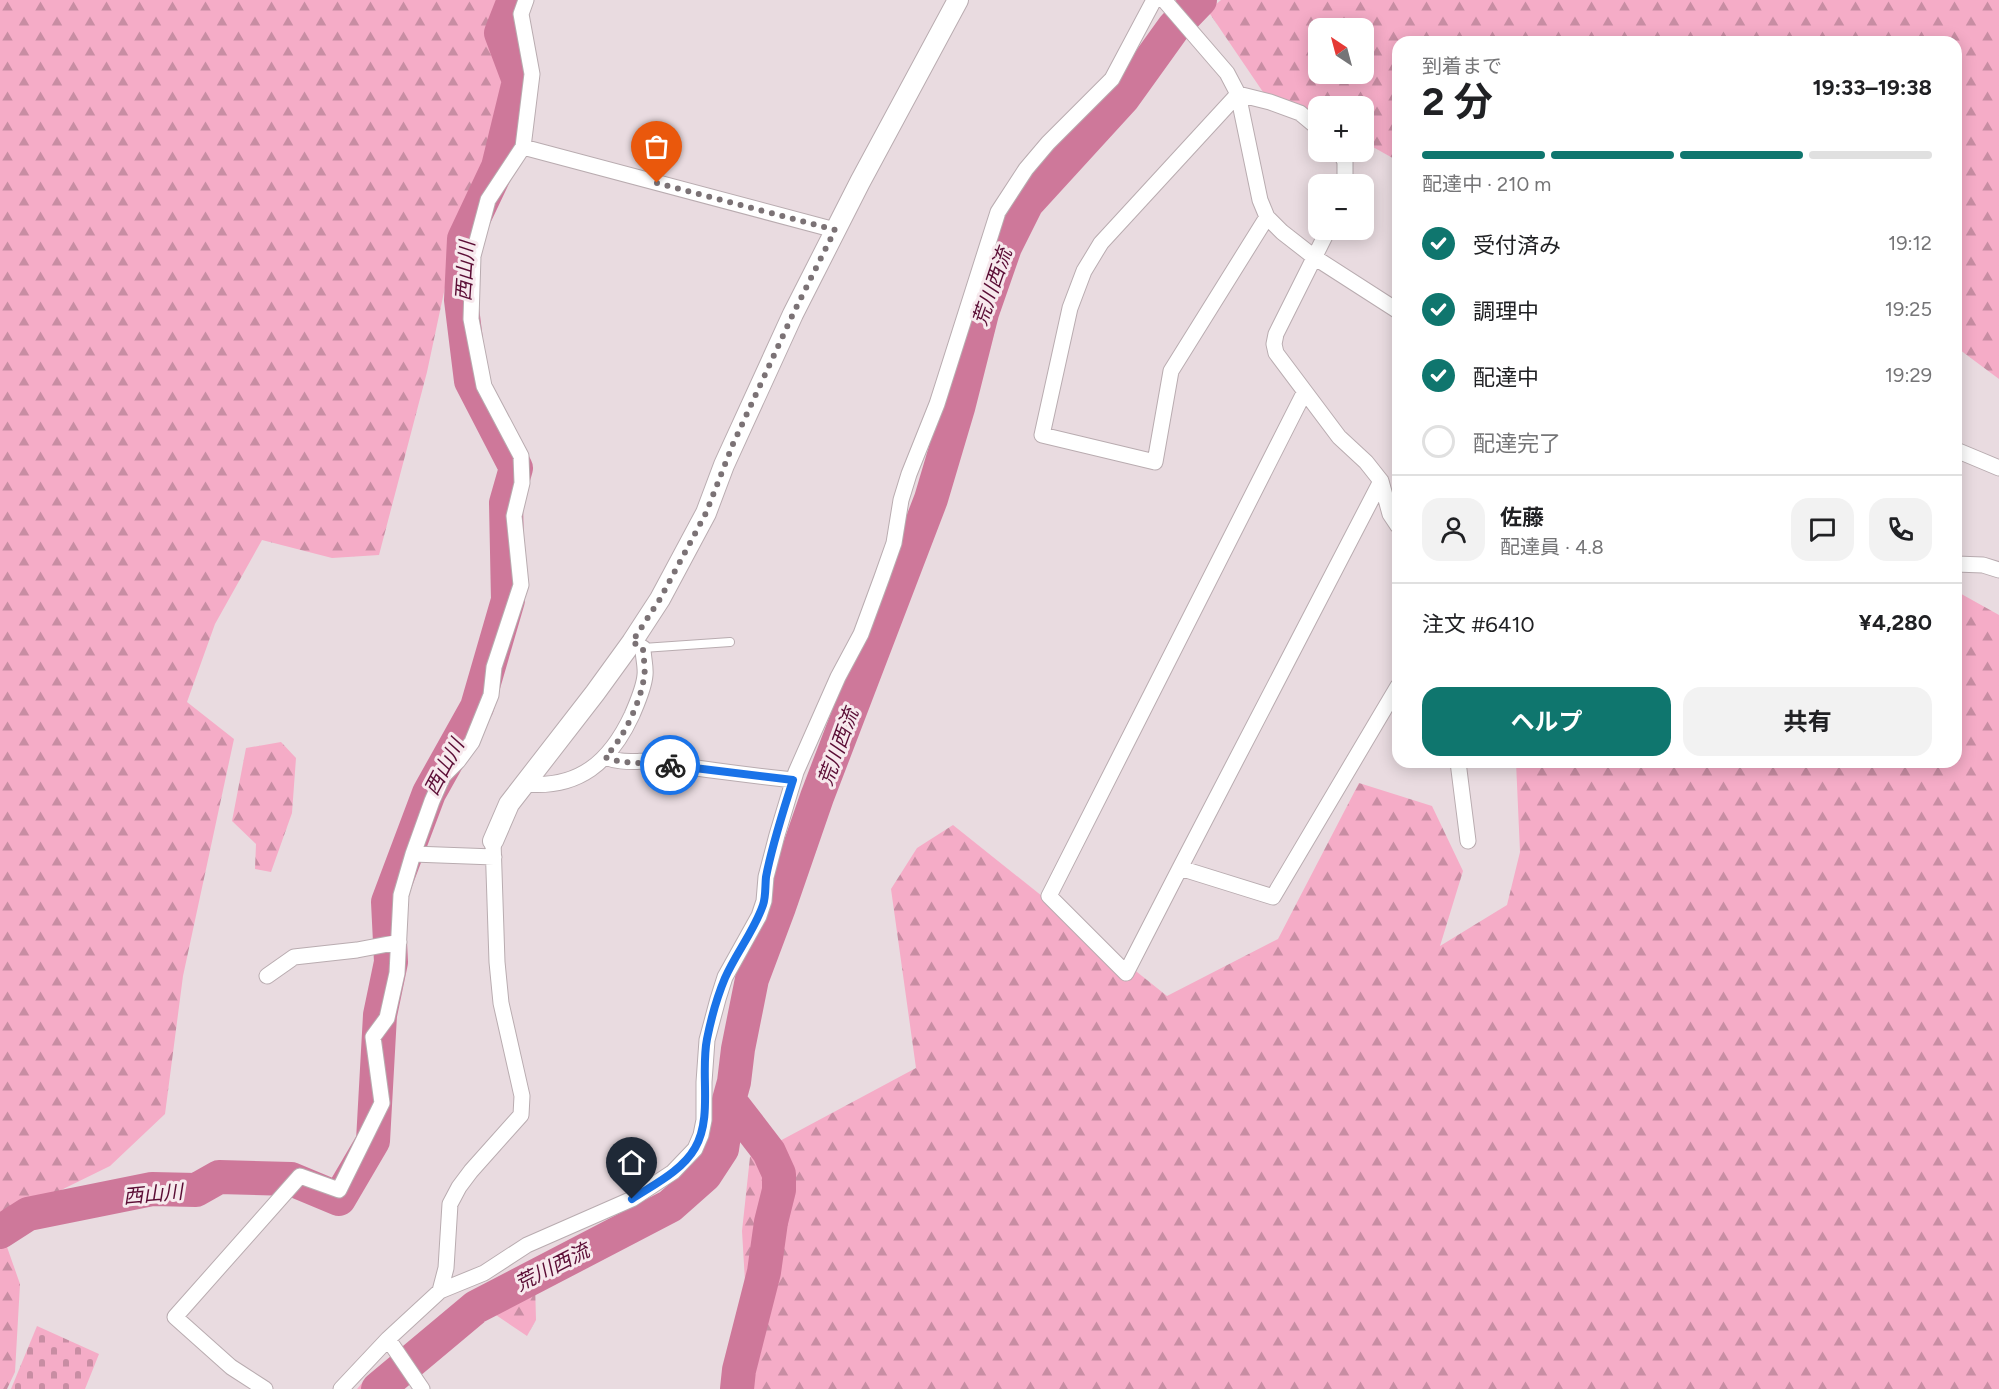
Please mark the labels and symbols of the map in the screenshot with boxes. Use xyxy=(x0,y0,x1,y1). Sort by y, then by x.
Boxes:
north arrow xyxy=(1308,18,1374,84)
pin xyxy=(631,121,682,183)
water label: 西山川 xyxy=(451,238,479,302)
water label: 荒川西流 xyxy=(968,242,1017,329)
water label: 荒川西流 xyxy=(813,702,864,789)
water label: 西山川 xyxy=(419,733,470,799)
courier xyxy=(640,735,700,795)
pin xyxy=(606,1137,657,1199)
water label: 西山川 xyxy=(122,1179,186,1209)
water label: 荒川西流 xyxy=(511,1237,596,1296)

